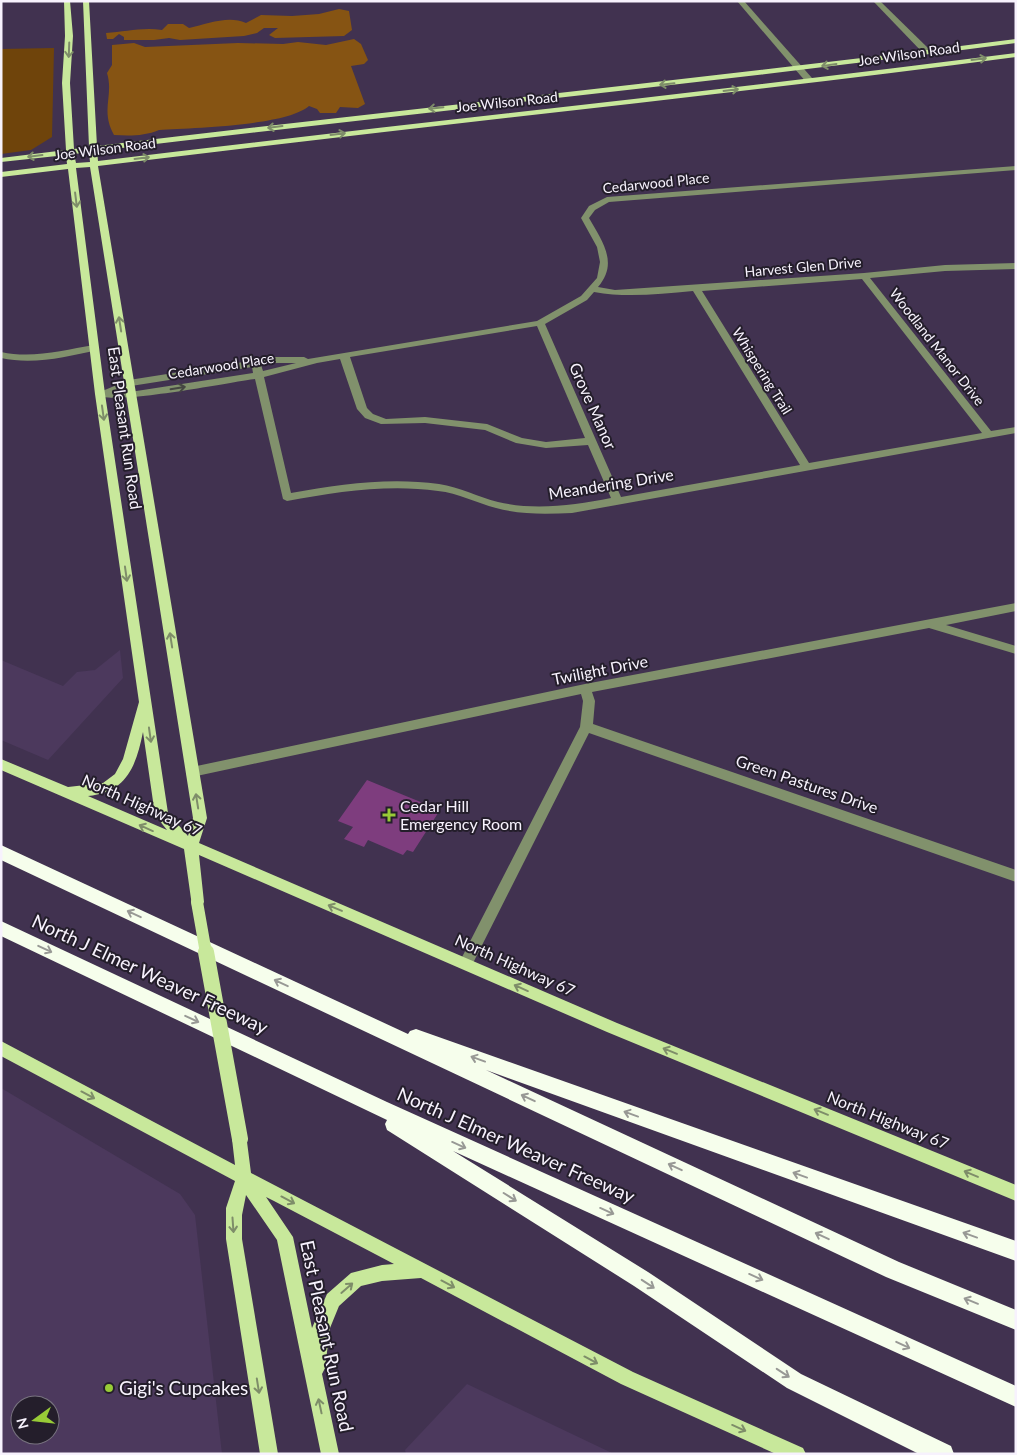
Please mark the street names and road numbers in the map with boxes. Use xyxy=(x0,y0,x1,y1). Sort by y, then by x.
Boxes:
street label: Joe Wilson Road xyxy=(857,38,961,69)
street label: Joe Wilson Road xyxy=(455,88,559,115)
street label: Joe Wilson Road xyxy=(53,134,157,163)
street label: Cedarwood Place xyxy=(602,168,710,197)
street label: Harvest Glen Drive xyxy=(744,253,862,280)
street label: Woodland Manor Drive xyxy=(886,285,988,409)
street label: Whispering Trail xyxy=(729,324,796,417)
street label: East Pleasant Run Road xyxy=(105,345,146,511)
street label: Cedarwood Place xyxy=(167,349,275,382)
street label: Grove Manor xyxy=(566,360,621,452)
street label: Meandering Drive xyxy=(547,464,675,503)
street label: Twilight Drive xyxy=(550,651,649,688)
street label: Green Pastures Drive xyxy=(734,750,881,817)
street label: North Highway 67 xyxy=(79,770,205,840)
street label: North J Elmer Weaver Freeway xyxy=(29,909,272,1039)
street label: North Highway 67 xyxy=(452,930,578,1000)
street label: North J Elmer Weaver Freeway xyxy=(394,1082,639,1208)
street label: North Highway 67 xyxy=(825,1086,952,1153)
street label: East Pleasant Run Road xyxy=(296,1238,359,1434)

